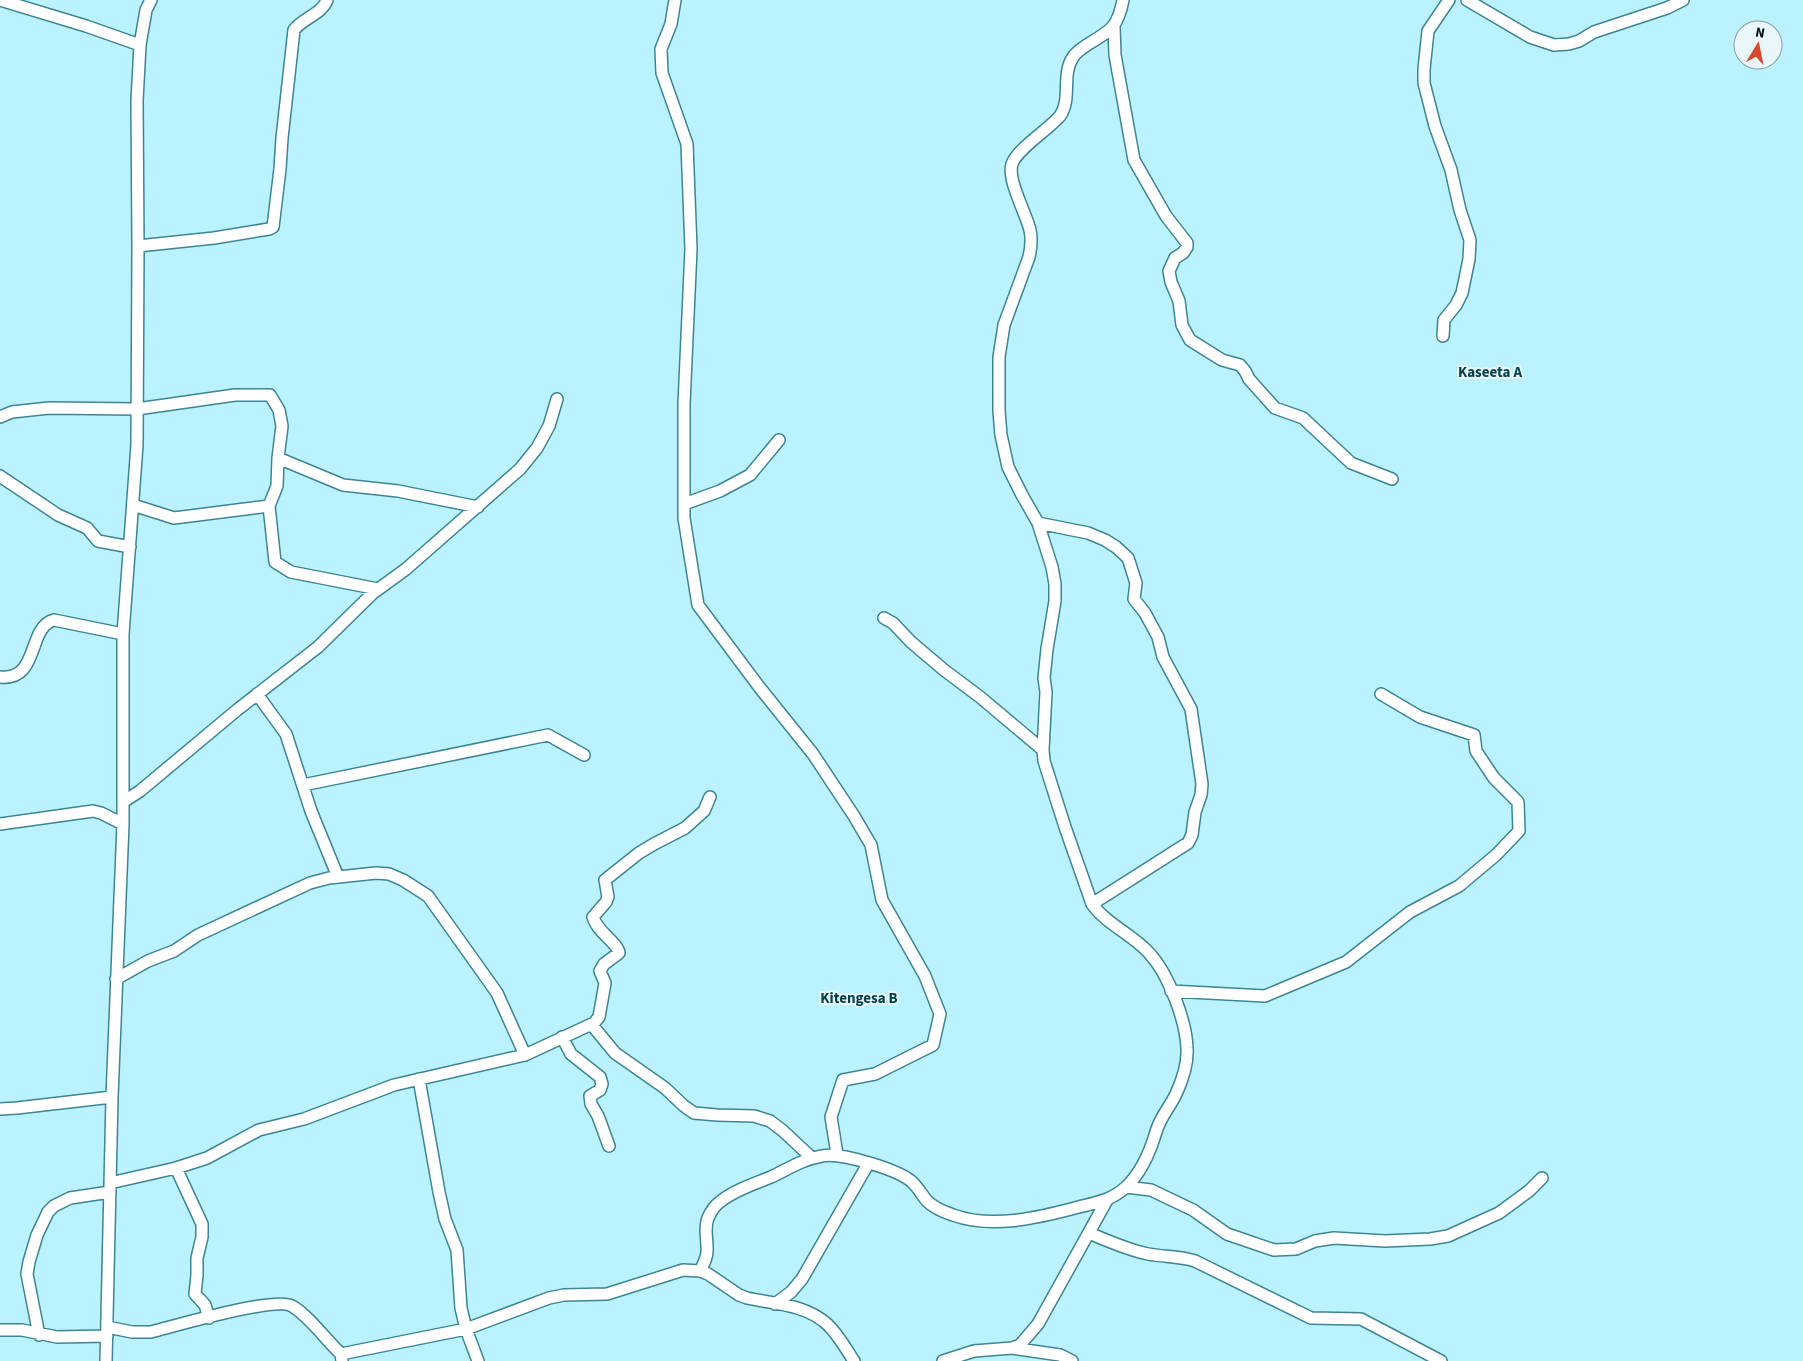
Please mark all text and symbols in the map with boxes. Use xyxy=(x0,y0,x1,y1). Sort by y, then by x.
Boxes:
north arrow xyxy=(1733,20,1783,70)
text: N xyxy=(1754,23,1766,44)
district label: Kaseeta A xyxy=(1458,362,1522,383)
district label: Kitengesa B xyxy=(820,988,898,1009)

